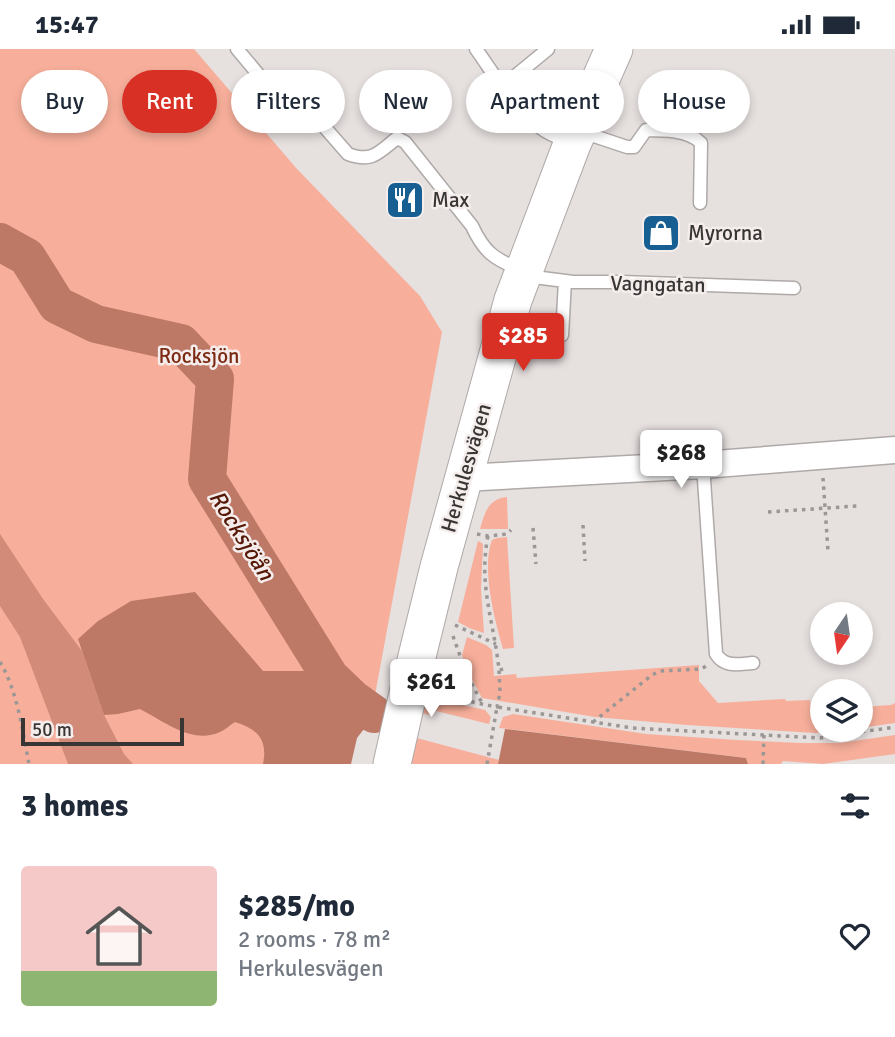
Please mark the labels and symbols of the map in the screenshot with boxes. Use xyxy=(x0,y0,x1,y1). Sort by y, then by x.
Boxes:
restaurant icon: Max xyxy=(384,179,426,221)
place label: Max xyxy=(432,187,470,213)
shop icon: Myrorna xyxy=(640,212,682,254)
place label: Myrorna xyxy=(688,220,763,246)
street label: Vagngatan xyxy=(610,270,706,298)
pin: $285 xyxy=(482,313,564,373)
park label: Rocksjön xyxy=(158,343,240,369)
street label: Herkulesvägen xyxy=(435,401,497,535)
pin: $268 xyxy=(640,431,722,490)
water label: Rocksjöån xyxy=(203,485,281,587)
north arrow xyxy=(810,602,873,665)
pin: $261 xyxy=(390,659,472,719)
scale bar xyxy=(21,715,184,747)

